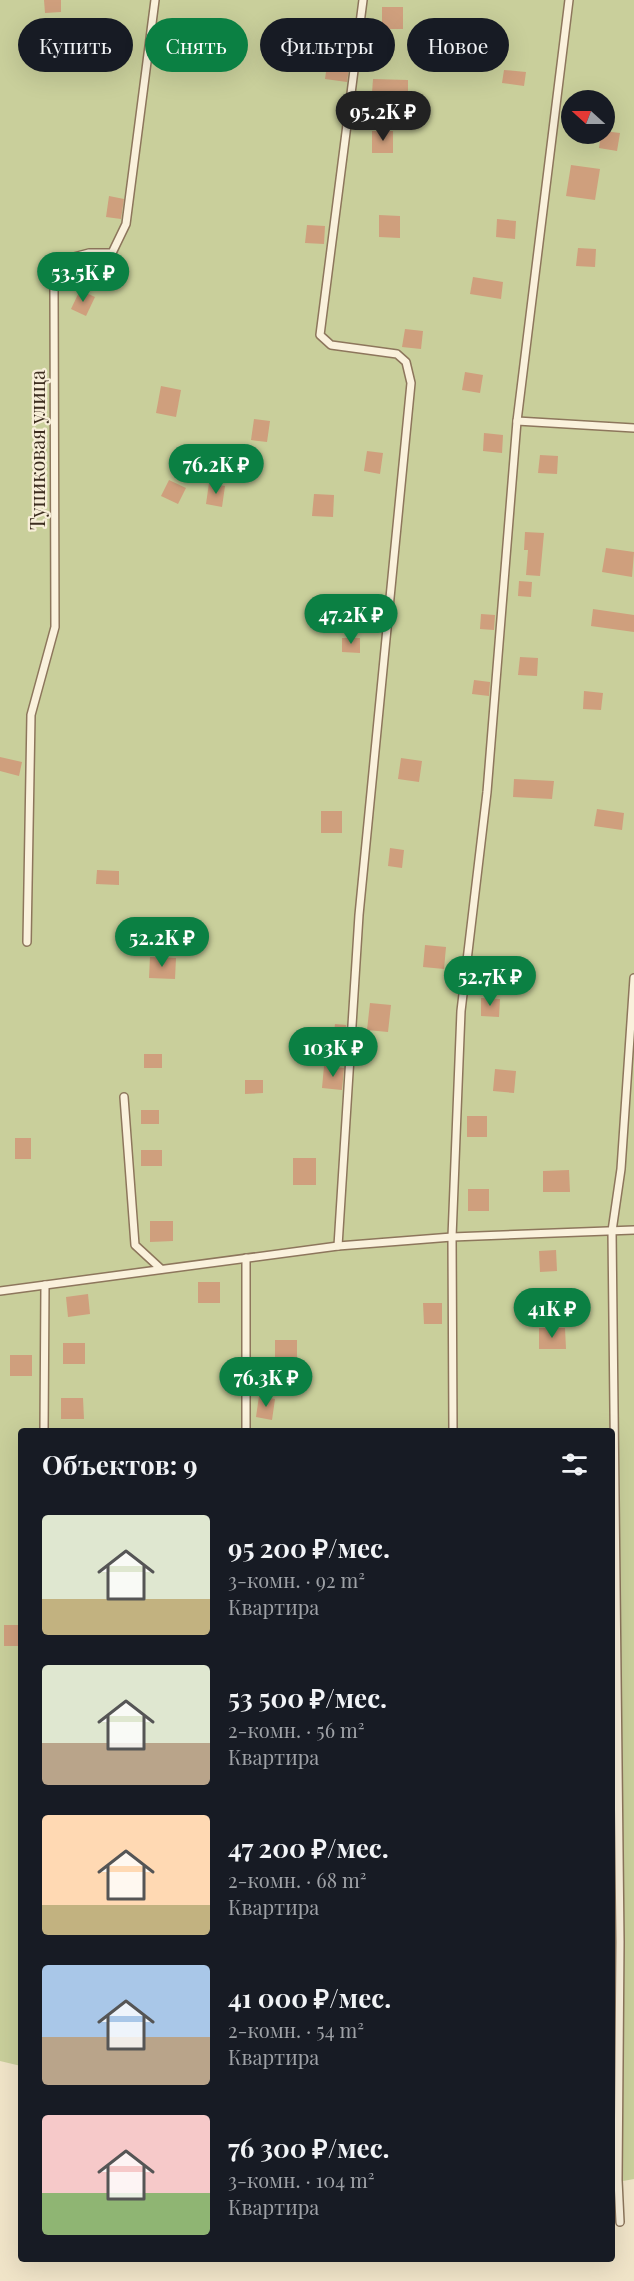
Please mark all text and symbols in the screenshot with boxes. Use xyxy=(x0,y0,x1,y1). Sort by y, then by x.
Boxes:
chip: Купить xyxy=(18,18,133,72)
chip: Снять xyxy=(145,18,248,72)
chip: Фильтры xyxy=(260,18,395,72)
chip: Новое xyxy=(407,18,509,72)
north arrow xyxy=(561,90,615,144)
map controls xyxy=(561,90,615,144)
pin: 95.2K ₽ xyxy=(328,91,438,142)
text: 95.2K ₽ xyxy=(350,97,416,124)
pin: 53.5K ₽ xyxy=(28,252,138,303)
text: 53.5K ₽ xyxy=(51,258,115,285)
street label: Тупиковая улица xyxy=(23,370,50,530)
pin: 76.2K ₽ xyxy=(161,444,271,495)
text: 76.2K ₽ xyxy=(183,450,249,477)
pin: 47.2K ₽ xyxy=(296,594,406,645)
text: 47.2K ₽ xyxy=(319,600,383,627)
pin: 52.2K ₽ xyxy=(107,917,217,968)
text: 52.2K ₽ xyxy=(129,923,195,950)
pin: 52.7K ₽ xyxy=(435,956,545,1007)
text: 52.7K ₽ xyxy=(458,962,522,989)
pin: 103K ₽ xyxy=(284,1027,382,1078)
text: 103K ₽ xyxy=(303,1033,363,1060)
pin: 41K ₽ xyxy=(510,1288,594,1339)
text: 41K ₽ xyxy=(528,1294,576,1321)
pin: 76.3K ₽ xyxy=(211,1357,321,1408)
text: 76.3K ₽ xyxy=(233,1363,299,1390)
text: Объектов: 9 xyxy=(42,1447,198,1482)
icon: filters xyxy=(558,1448,591,1481)
text: 95 200 ₽/мес. xyxy=(228,1530,390,1565)
icon: home xyxy=(90,1539,162,1611)
text: 3-комн. · 92 m² xyxy=(228,1566,365,1593)
text: Квартира xyxy=(228,1593,319,1620)
text: 53 500 ₽/мес. xyxy=(228,1680,387,1715)
icon: home xyxy=(90,1689,162,1761)
text: 2-комн. · 56 m² xyxy=(228,1716,365,1743)
text: Квартира xyxy=(228,1743,319,1770)
text: 47 200 ₽/мес. xyxy=(228,1830,389,1865)
icon: home xyxy=(90,1839,162,1911)
text: 2-комн. · 68 m² xyxy=(228,1866,367,1893)
text: Квартира xyxy=(228,1893,319,1920)
text: 41 000 ₽/мес. xyxy=(228,1980,391,2015)
icon: home xyxy=(90,1989,162,2061)
text: 2-комн. · 54 m² xyxy=(228,2016,364,2043)
text: Квартира xyxy=(228,2043,319,2070)
text: 76 300 ₽/мес. xyxy=(228,2130,390,2165)
icon: home xyxy=(90,2139,162,2211)
text: 3-комн. · 104 m² xyxy=(228,2166,375,2193)
text: Квартира xyxy=(228,2193,319,2220)

